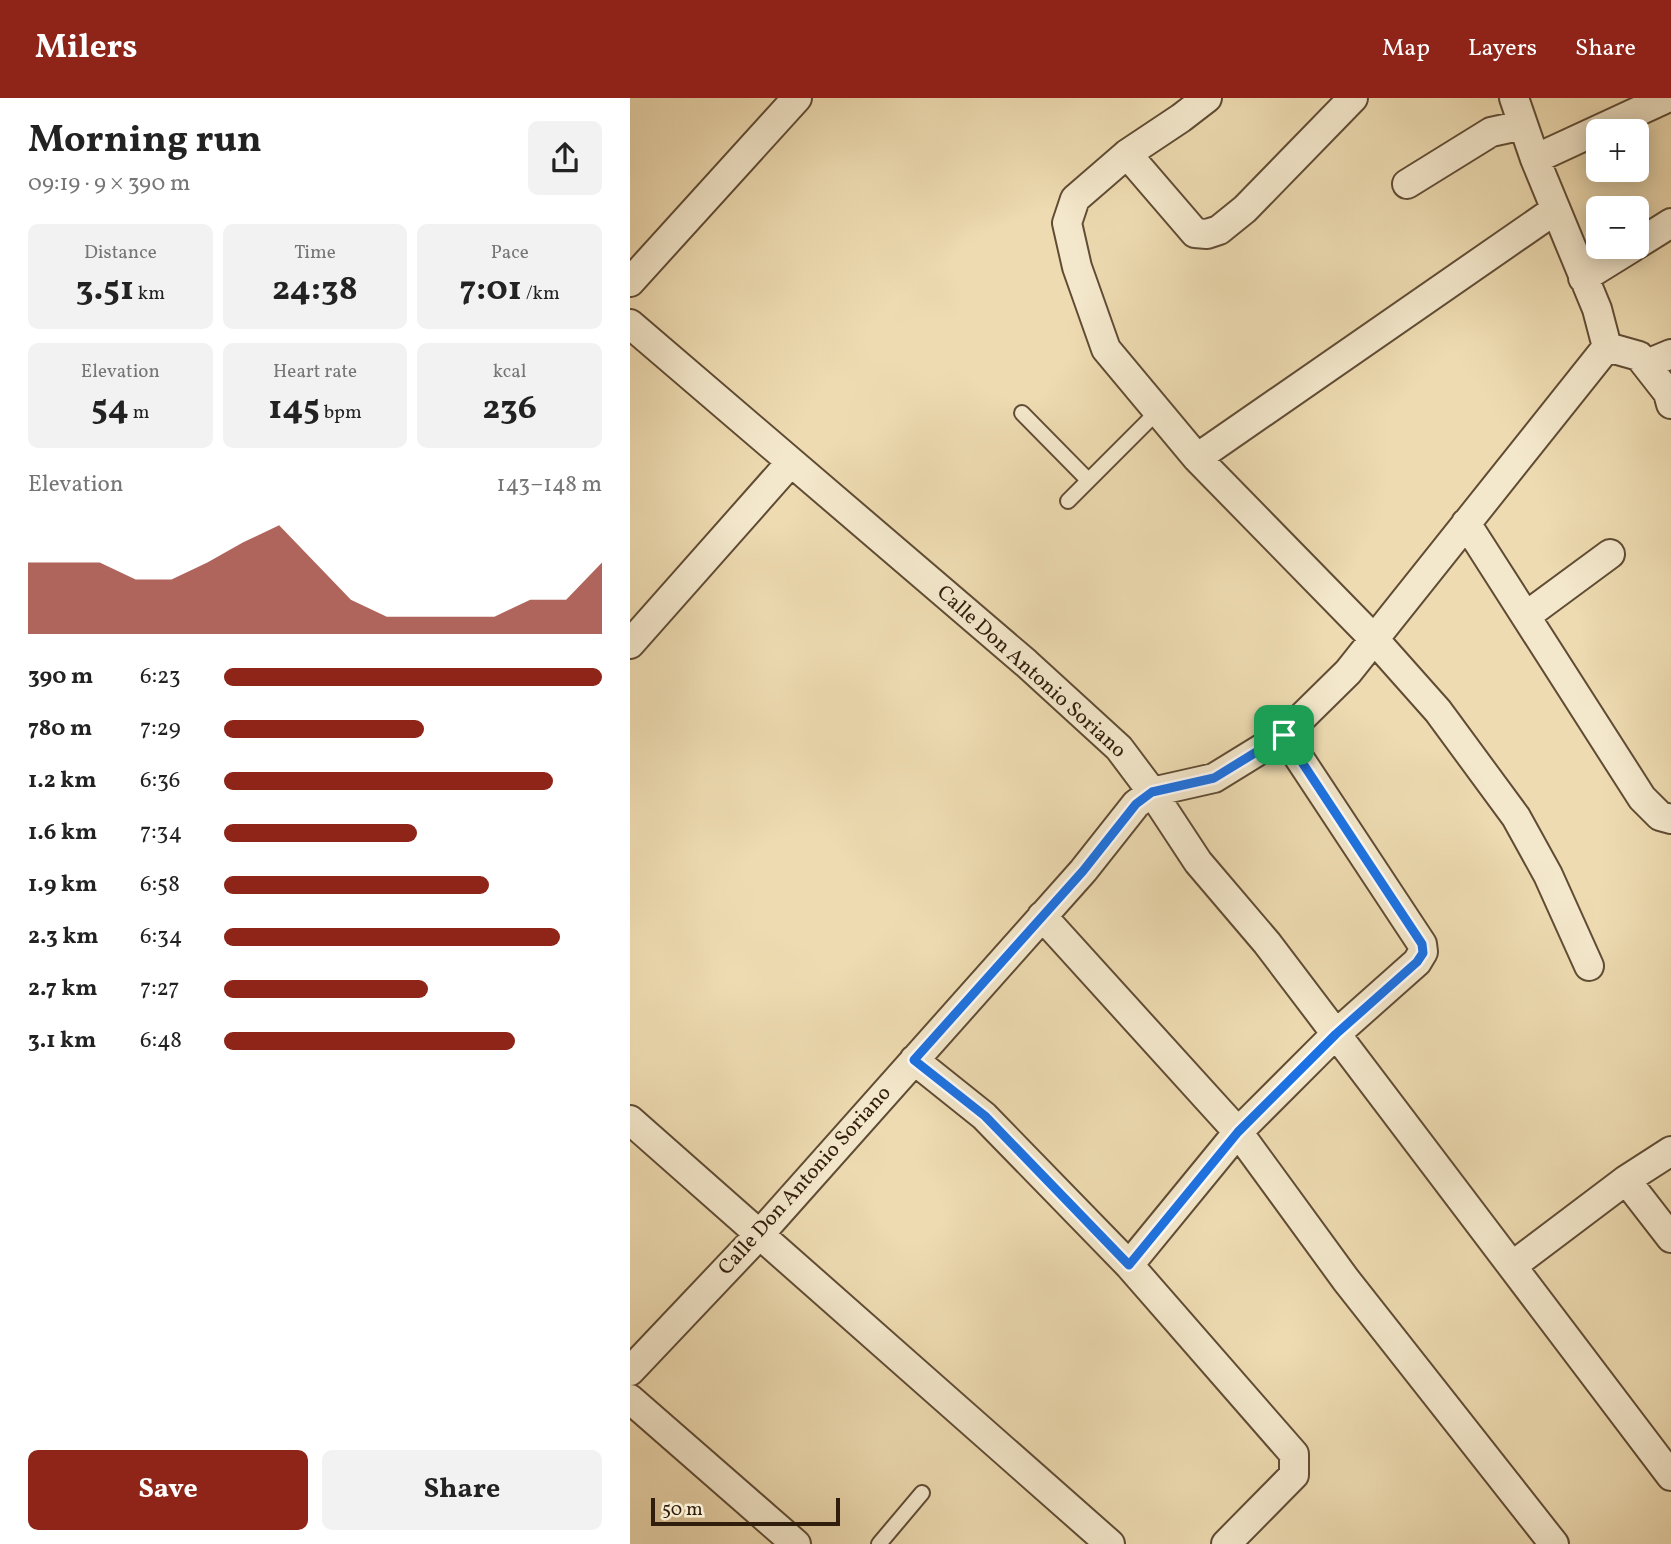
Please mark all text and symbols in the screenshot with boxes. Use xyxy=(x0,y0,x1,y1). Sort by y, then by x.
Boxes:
text: Milers xyxy=(35,26,138,72)
text: Map xyxy=(1382,32,1430,66)
text: Layers xyxy=(1468,32,1537,66)
text: Share xyxy=(1575,32,1636,66)
text: Morning run xyxy=(28,115,262,168)
map controls xyxy=(1586,119,1649,259)
button: + xyxy=(1586,119,1649,182)
button: share xyxy=(528,121,602,195)
text: 09:19 · 9 × 390 m xyxy=(28,168,190,200)
button: − xyxy=(1586,196,1649,259)
text: Distance xyxy=(84,240,157,266)
text: Time xyxy=(294,240,336,266)
text: Pace xyxy=(491,240,529,266)
text: 3.51 xyxy=(76,266,134,314)
text: 24:38 xyxy=(272,266,358,314)
text: 7:01 xyxy=(460,266,522,314)
text: km xyxy=(134,281,165,307)
text: /km xyxy=(522,281,560,307)
text: Elevation xyxy=(81,359,160,385)
text: Heart rate xyxy=(273,359,357,385)
text: kcal xyxy=(493,359,527,385)
text: 54 xyxy=(91,385,129,433)
text: 145 xyxy=(268,385,320,433)
text: 236 xyxy=(482,385,537,433)
text: m xyxy=(129,400,150,426)
text: bpm xyxy=(320,400,362,426)
text: Elevation xyxy=(28,469,124,501)
text: 143–148 m xyxy=(497,469,602,501)
street label: Calle Don Antonio Soriano xyxy=(930,579,1132,765)
text: 390 m xyxy=(28,661,93,693)
text: 6:23 xyxy=(140,661,181,693)
pin xyxy=(1254,705,1314,765)
text: 780 m xyxy=(28,713,92,745)
text: 7:29 xyxy=(140,713,181,745)
icon: arrive xyxy=(1265,716,1303,754)
text: 1.2 km xyxy=(28,765,97,797)
text: 6:36 xyxy=(140,765,181,797)
text: 1.6 km xyxy=(28,817,97,849)
text: 7:34 xyxy=(140,817,182,849)
text: 1.9 km xyxy=(28,869,97,901)
text: 6:58 xyxy=(140,869,180,901)
text: 2.3 km xyxy=(28,921,99,953)
text: 6:34 xyxy=(140,921,183,953)
text: 2.7 km xyxy=(28,973,98,1005)
text: 7:27 xyxy=(140,973,180,1005)
text: 3.1 km xyxy=(28,1025,96,1057)
text: 6:48 xyxy=(140,1025,182,1057)
street label: Calle Don Antonio Soriano xyxy=(712,1080,898,1282)
button: Save xyxy=(28,1450,308,1530)
button: Share xyxy=(322,1450,602,1530)
scale bar xyxy=(651,1495,840,1527)
text: 50 m xyxy=(662,1497,703,1523)

